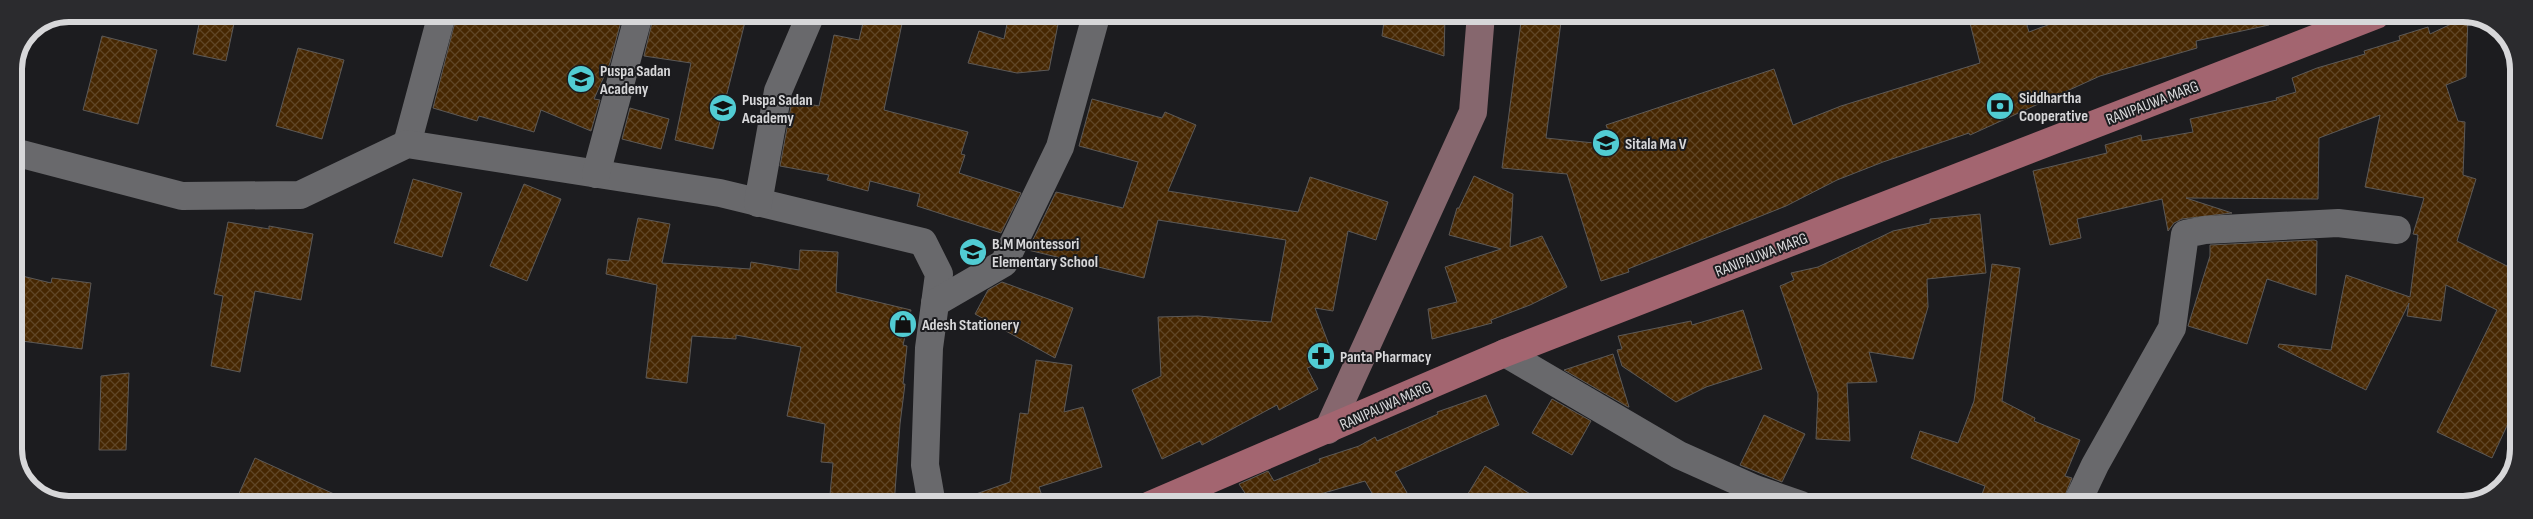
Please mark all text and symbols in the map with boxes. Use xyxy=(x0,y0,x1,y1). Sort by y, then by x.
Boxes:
place label: Puspa Sadan Acadeny xyxy=(599,62,671,99)
school or university icon: Puspa Sadan Acadeny xyxy=(566,64,596,94)
street label: RANIPAUWA MARG xyxy=(2104,77,2202,130)
place label: Siddhartha Cooperative xyxy=(2019,89,2088,126)
place label: Puspa Sadan Academy xyxy=(741,91,813,128)
bank icon: Siddhartha Cooperative xyxy=(1985,91,2015,121)
school or university icon: Puspa Sadan Academy xyxy=(708,93,738,123)
school or university icon: Sitala Ma V xyxy=(1591,128,1621,158)
place label: Sitala Ma V xyxy=(1625,135,1687,154)
street label: RANIPAUWA MARG xyxy=(1713,229,1811,282)
place label: B.M Montessori Elementary School xyxy=(992,235,1098,272)
school or university icon: B.M Montessori Elementary School xyxy=(958,237,988,267)
shop icon: Adesh Stationery xyxy=(888,309,918,339)
place label: Adesh Stationery xyxy=(921,316,1020,335)
pharmacy icon: Panta Pharmacy xyxy=(1306,341,1336,371)
place label: Panta Pharmacy xyxy=(1340,348,1432,367)
street label: RANIPAUWA MARG xyxy=(1337,378,1434,435)

